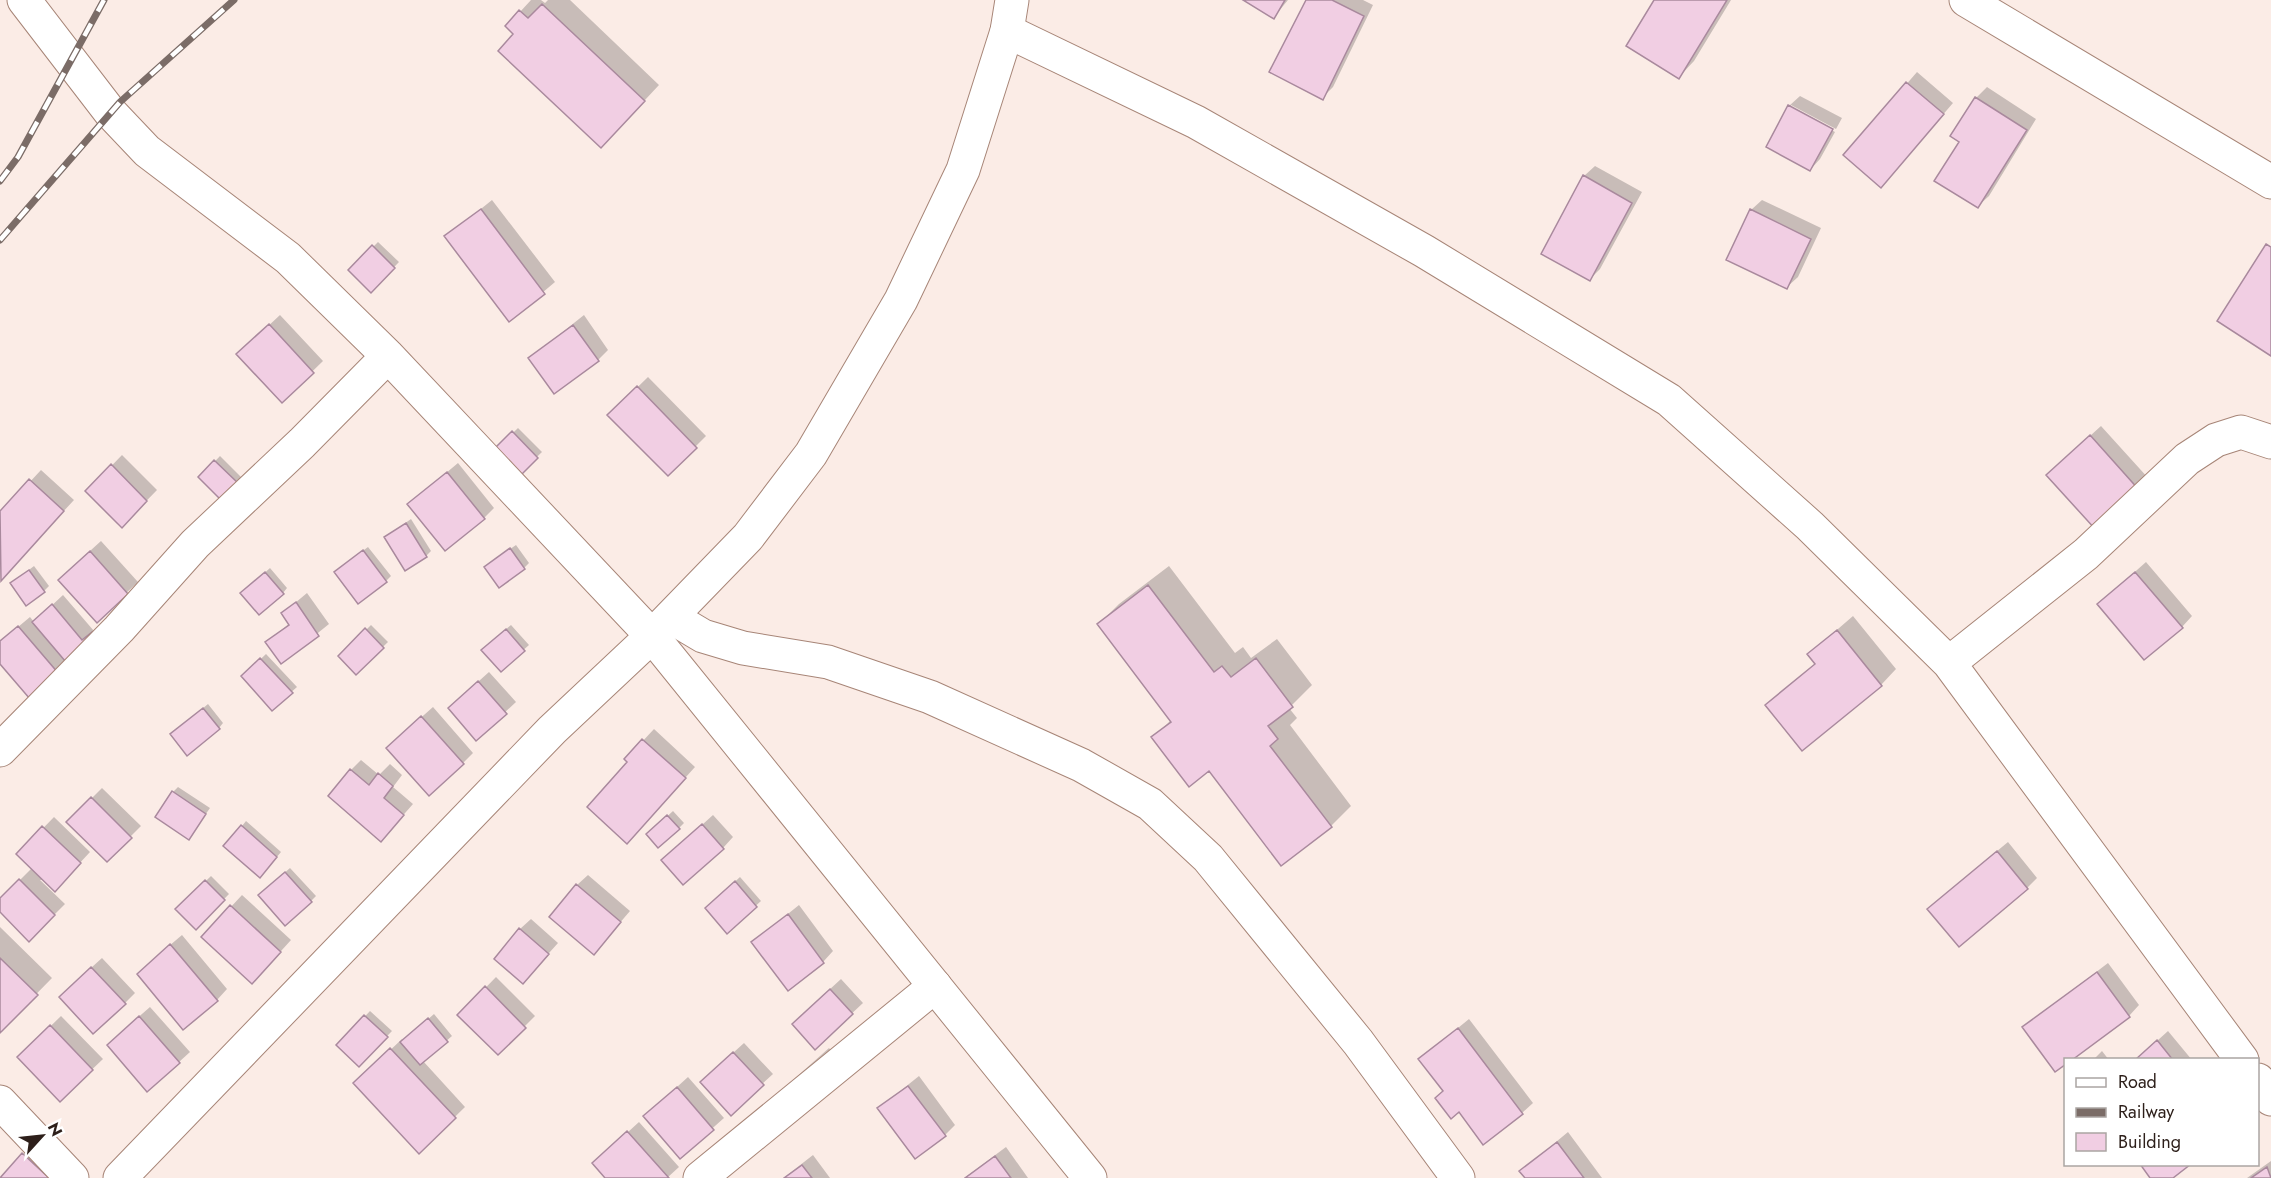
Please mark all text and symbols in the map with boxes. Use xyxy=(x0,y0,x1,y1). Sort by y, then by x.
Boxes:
legend xyxy=(2064,1058,2259,1166)
text: Road xyxy=(2118,1069,2157,1095)
text: Railway xyxy=(2118,1099,2174,1125)
north arrow xyxy=(12,1106,72,1166)
text: N xyxy=(42,1119,68,1140)
text: Building xyxy=(2118,1129,2181,1155)

